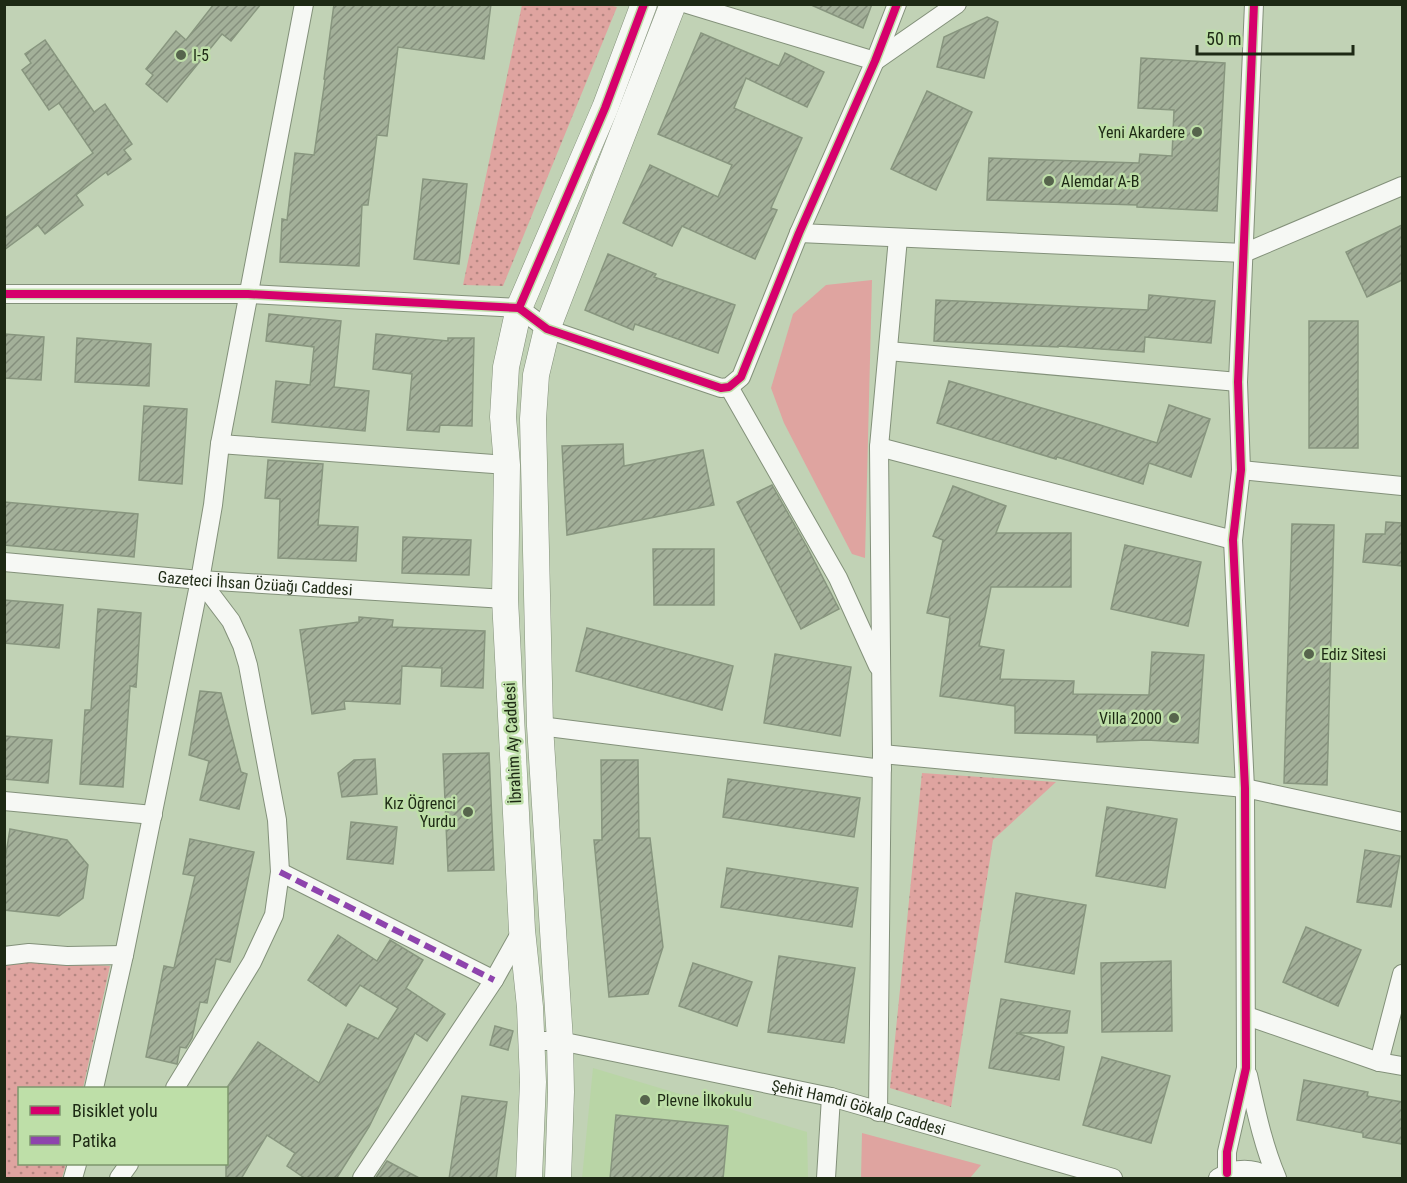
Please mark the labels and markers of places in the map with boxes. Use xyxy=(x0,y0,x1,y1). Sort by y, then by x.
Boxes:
place label: I-5 xyxy=(193,46,209,65)
marker: I-5 xyxy=(174,48,188,62)
place label: Yeni Akardere xyxy=(1098,123,1185,142)
marker: Yeni Akardere xyxy=(1190,125,1204,139)
place label: Alemdar A-B xyxy=(1061,172,1140,191)
marker: Alemdar A-B xyxy=(1042,174,1056,188)
place label: Ediz Sitesi xyxy=(1321,645,1386,664)
marker: Ediz Sitesi xyxy=(1302,647,1316,661)
place label: Villa 2000 xyxy=(1099,709,1162,728)
marker: Villa 2000 xyxy=(1167,711,1181,725)
place label: Kız Öğrenci Yurdu xyxy=(384,794,456,831)
marker: Kız Öğrenci Yurdu xyxy=(461,805,475,819)
place label: Plevne İlkokulu xyxy=(657,1091,752,1110)
marker: Plevne İlkokulu xyxy=(638,1093,652,1107)

